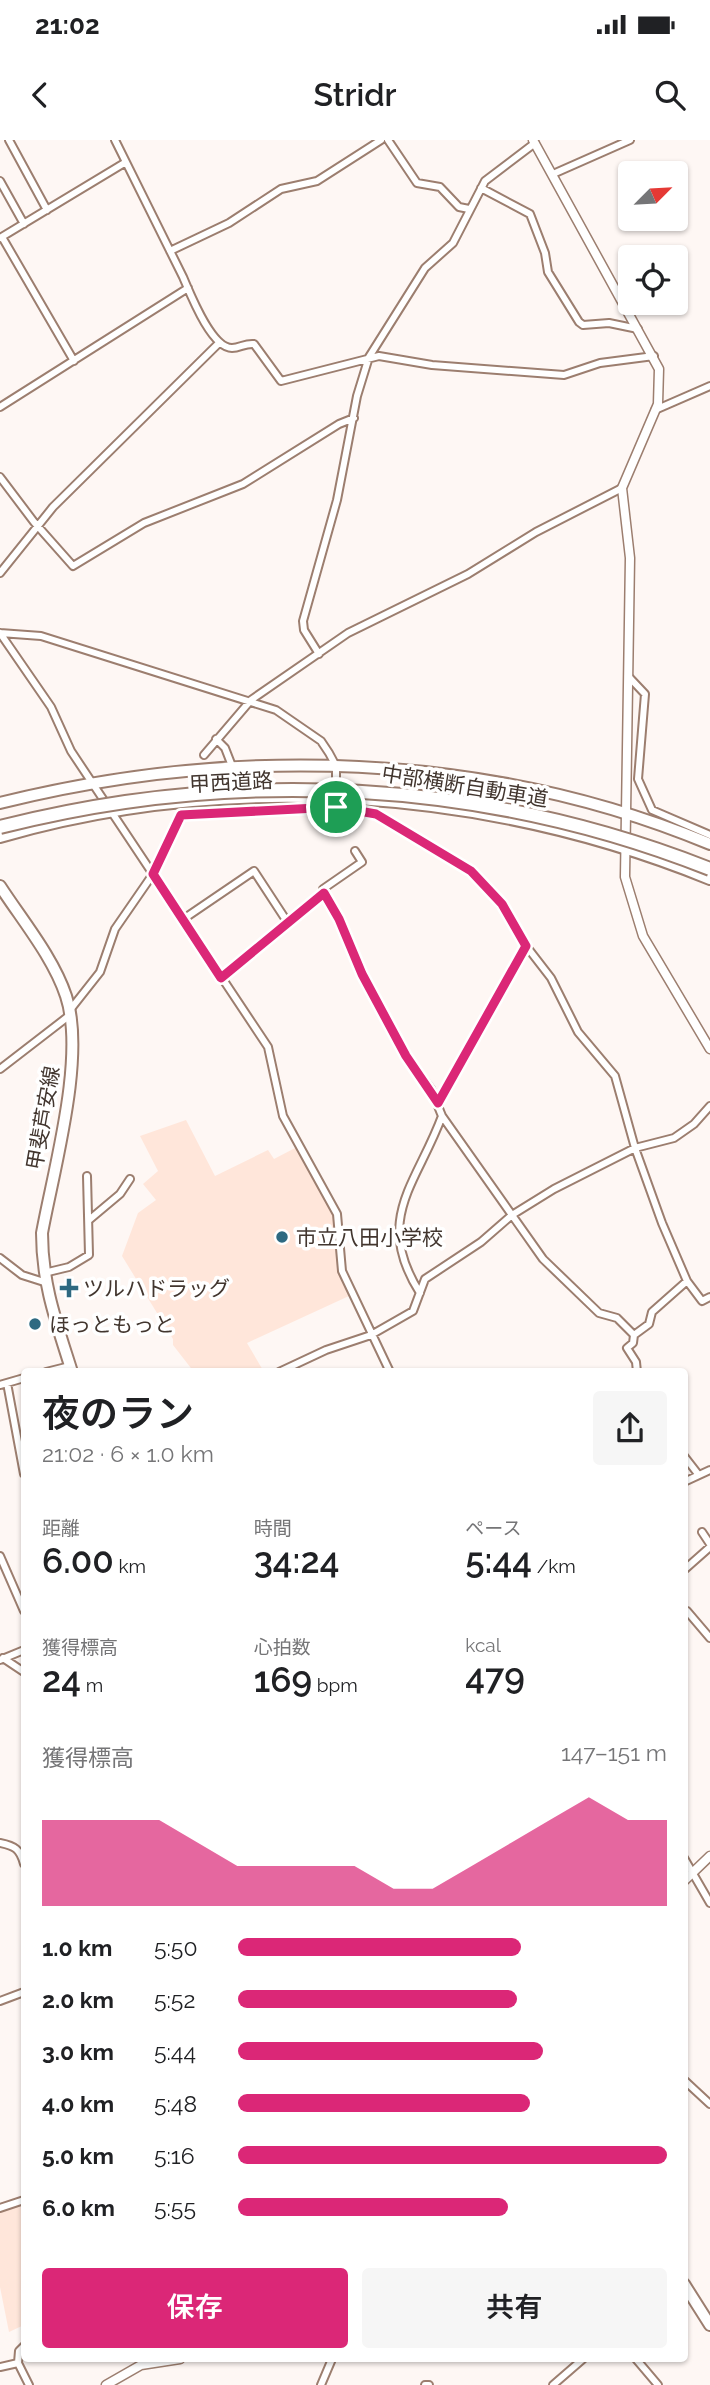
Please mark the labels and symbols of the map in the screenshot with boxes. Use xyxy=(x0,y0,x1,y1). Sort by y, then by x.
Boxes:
north arrow xyxy=(618,161,688,231)
street label: 中部横断自動車道 xyxy=(380,761,550,811)
street label: 甲西道路 xyxy=(188,767,274,797)
pin xyxy=(306,777,366,837)
street label: 甲斐芦安線 xyxy=(22,1064,64,1172)
place label: 市立八田小学校 xyxy=(296,1225,443,1250)
marker: 市立八田小学校 xyxy=(274,1229,290,1245)
place label: ツルハドラッグ xyxy=(83,1276,230,1301)
marker: ツルハドラッグ xyxy=(61,1280,77,1296)
place label: ほっともっと xyxy=(49,1312,175,1337)
marker: ほっともっと xyxy=(27,1316,43,1332)

